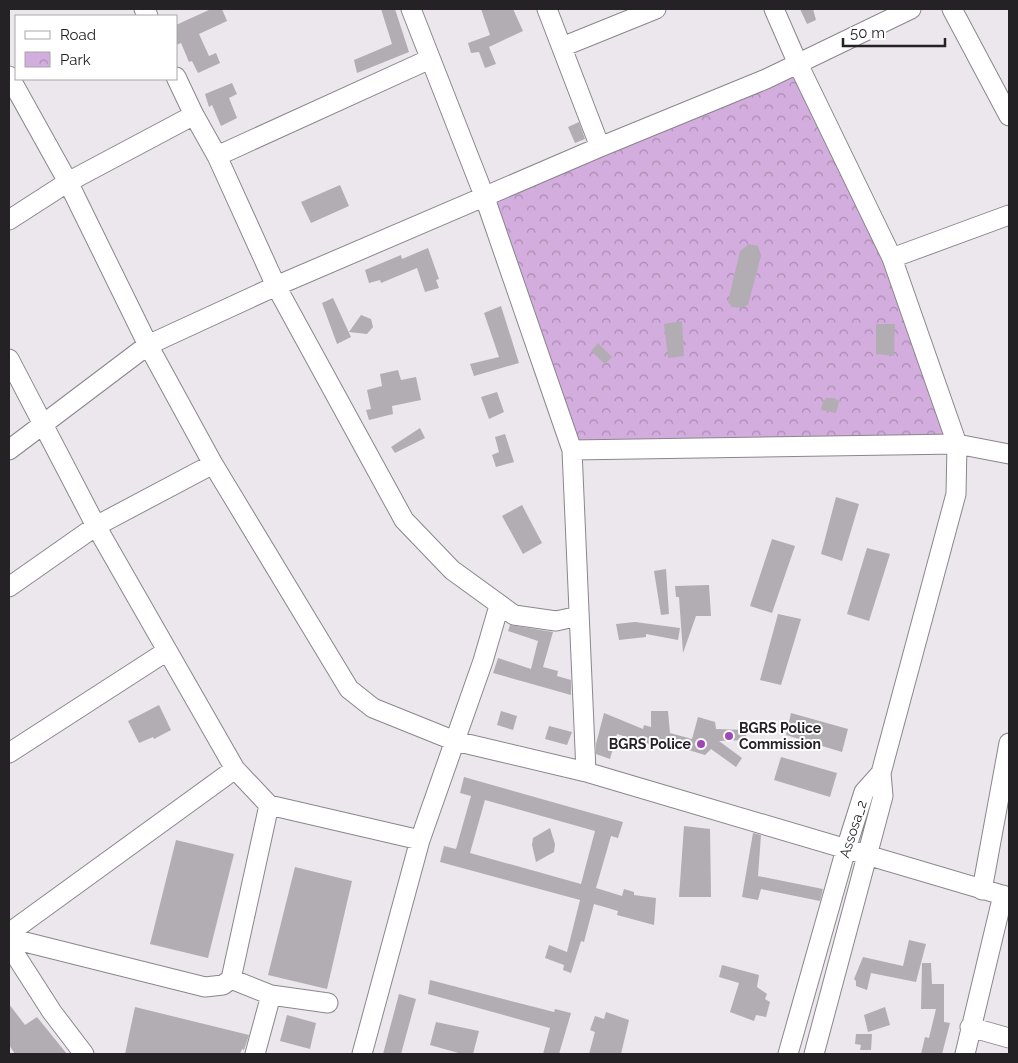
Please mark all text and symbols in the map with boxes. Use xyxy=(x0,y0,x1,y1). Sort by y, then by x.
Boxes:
legend xyxy=(15,15,178,80)
scale bar xyxy=(843,15,946,47)
text: 50 m xyxy=(850,24,885,42)
text: Road xyxy=(60,26,96,44)
text: Park xyxy=(60,51,91,69)
place label: BGRS Police Commission xyxy=(739,720,822,752)
marker: BGRS Police Commission xyxy=(723,730,735,742)
place label: BGRS Police xyxy=(609,736,692,752)
marker: BGRS Police xyxy=(695,738,707,750)
street label: Assosa_2 xyxy=(836,798,870,860)

